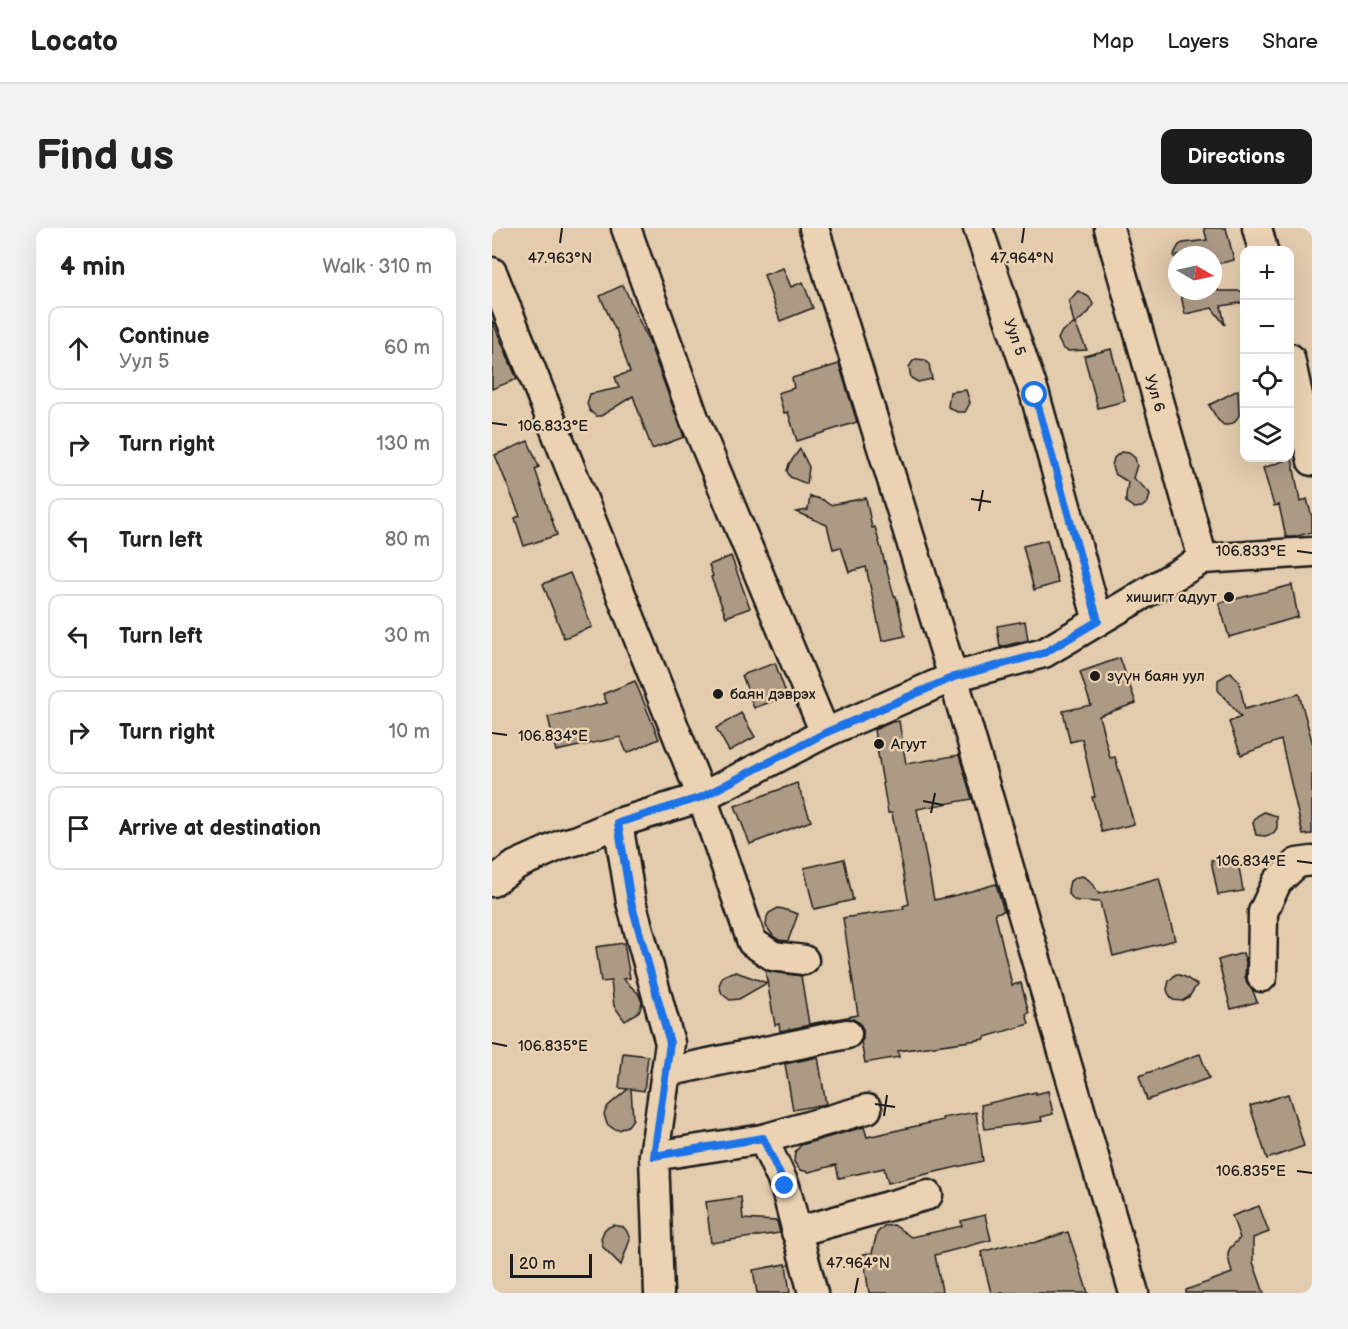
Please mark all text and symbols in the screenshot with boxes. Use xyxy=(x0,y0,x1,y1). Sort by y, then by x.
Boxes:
text: Locato xyxy=(30,25,118,58)
text: Map xyxy=(1092,29,1134,54)
text: Layers xyxy=(1167,29,1229,54)
text: Share xyxy=(1262,29,1318,54)
button: Directions xyxy=(1161,129,1312,184)
text: Find us xyxy=(36,131,174,182)
north arrow xyxy=(1168,246,1222,300)
map controls xyxy=(1240,246,1294,462)
button: + xyxy=(1240,246,1294,300)
text: 47.963°N xyxy=(528,249,592,268)
text: 47.964°N xyxy=(990,249,1054,268)
text: 4 min xyxy=(60,252,125,283)
text: Walk · 310 m xyxy=(323,255,432,279)
button: − xyxy=(1240,300,1294,354)
street label: Уул 5 xyxy=(999,316,1030,358)
text: Continue xyxy=(119,323,209,350)
icon: ahead xyxy=(62,332,95,365)
text: 60 m xyxy=(384,336,430,360)
text: Уул 5 xyxy=(119,350,170,374)
button: locate xyxy=(1240,354,1294,408)
street label: Уул 6 xyxy=(1140,372,1169,414)
route start xyxy=(1021,381,1047,407)
button: layers xyxy=(1240,408,1294,462)
text: 106.833°E xyxy=(518,417,588,436)
icon: right xyxy=(62,428,95,461)
text: Turn right xyxy=(119,431,215,458)
text: 130 m xyxy=(376,432,430,456)
icon: left xyxy=(62,524,95,557)
text: Turn left xyxy=(119,527,203,554)
text: 80 m xyxy=(385,528,430,552)
text: 106.833°E xyxy=(1216,542,1286,561)
place label: хишигт адуут xyxy=(1126,588,1217,607)
marker: хишигт адуут xyxy=(1222,590,1236,604)
icon: left xyxy=(62,620,95,653)
text: Turn left xyxy=(119,623,203,650)
text: 30 m xyxy=(384,624,430,648)
place label: зүүн баян уул xyxy=(1107,667,1205,686)
marker: зүүн баян уул xyxy=(1088,669,1102,683)
place label: баян дэврэх xyxy=(730,685,816,704)
marker: баян дэврэх xyxy=(711,687,725,701)
icon: right xyxy=(62,716,95,749)
text: Turn right xyxy=(119,719,215,746)
text: 10 m xyxy=(389,720,430,744)
text: 106.834°E xyxy=(518,727,588,746)
place label: Агуут xyxy=(890,735,927,754)
marker: Агуут xyxy=(872,737,886,751)
icon: arrive xyxy=(62,812,95,845)
text: Arrive at destination xyxy=(119,815,321,842)
text: 106.834°E xyxy=(1216,852,1286,871)
text: 106.835°E xyxy=(518,1037,588,1056)
text: 106.835°E xyxy=(1216,1162,1286,1181)
route end xyxy=(771,1172,797,1198)
scale bar xyxy=(510,1251,592,1278)
text: 47.964°N xyxy=(826,1254,890,1273)
text: 20 m xyxy=(519,1255,555,1274)

